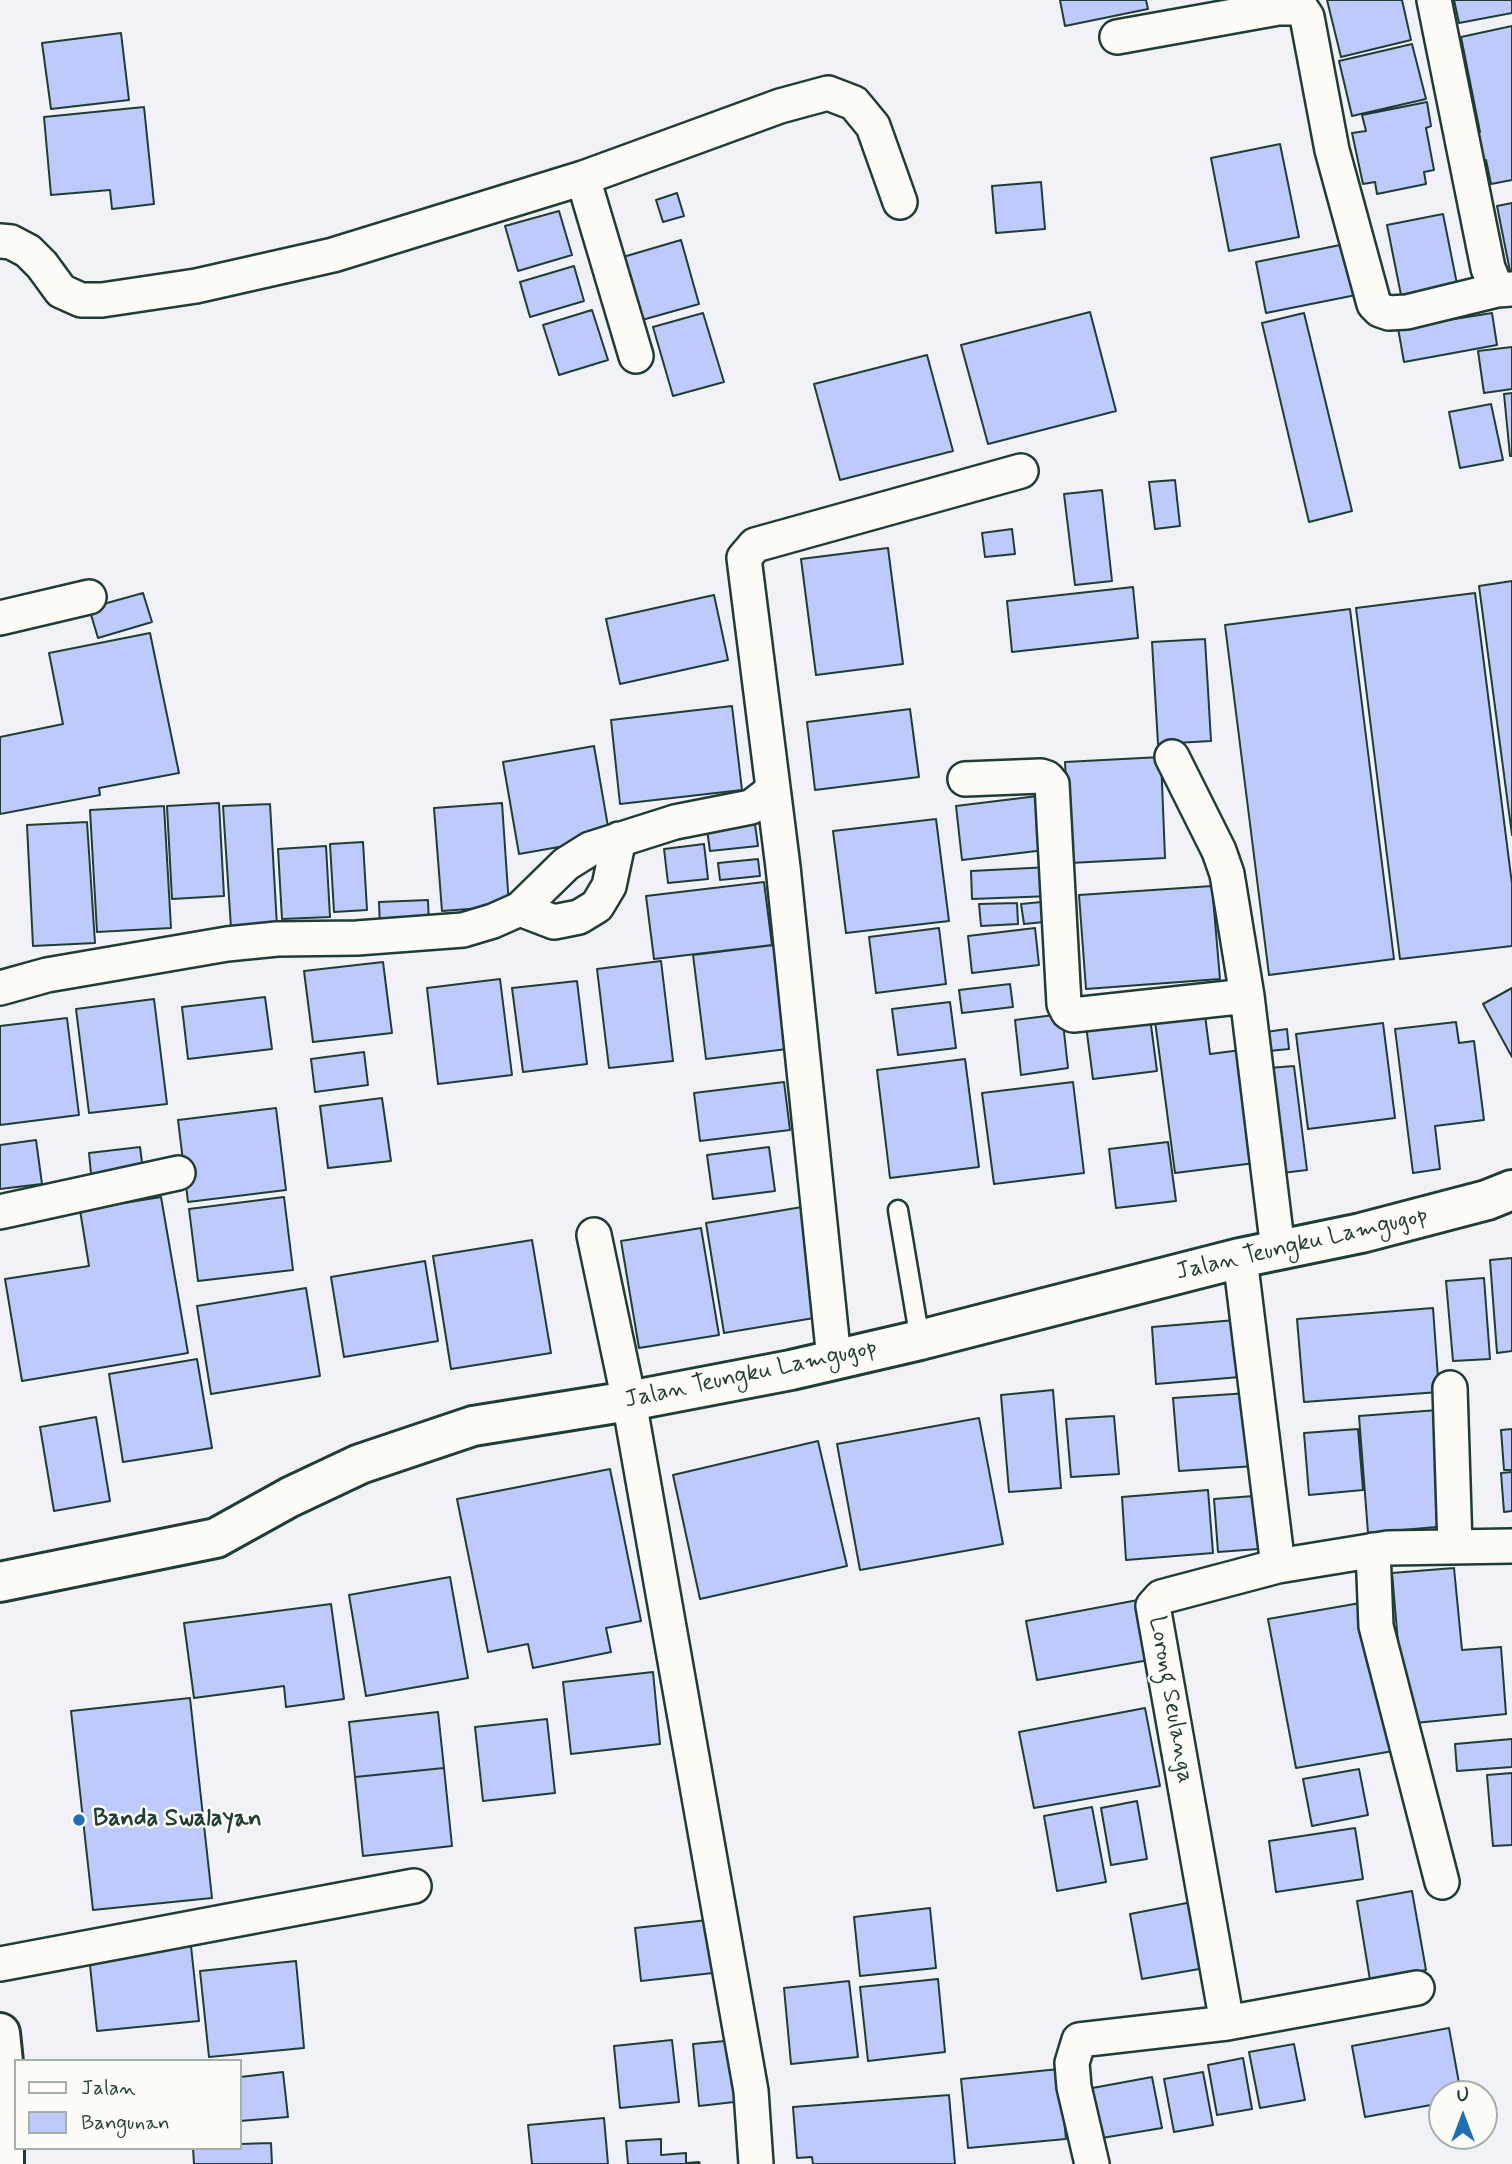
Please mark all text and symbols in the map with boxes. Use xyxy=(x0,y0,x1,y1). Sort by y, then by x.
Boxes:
street label: Jalan Teungku Lamgugop xyxy=(1173,1202,1431,1288)
street label: Jalan Teungku Lamgugop xyxy=(622,1334,880,1416)
street label: Lorong Seulanga xyxy=(1141,1614,1199,1786)
place label: Banda Swalayan xyxy=(93,1806,262,1834)
marker: Banda Swalayan xyxy=(71,1812,87,1828)
legend xyxy=(14,2059,242,2150)
text: Jalan xyxy=(81,2074,136,2102)
north arrow xyxy=(1428,2080,1498,2150)
text: U xyxy=(1457,2083,1469,2108)
text: Bangunan xyxy=(81,2109,170,2137)

